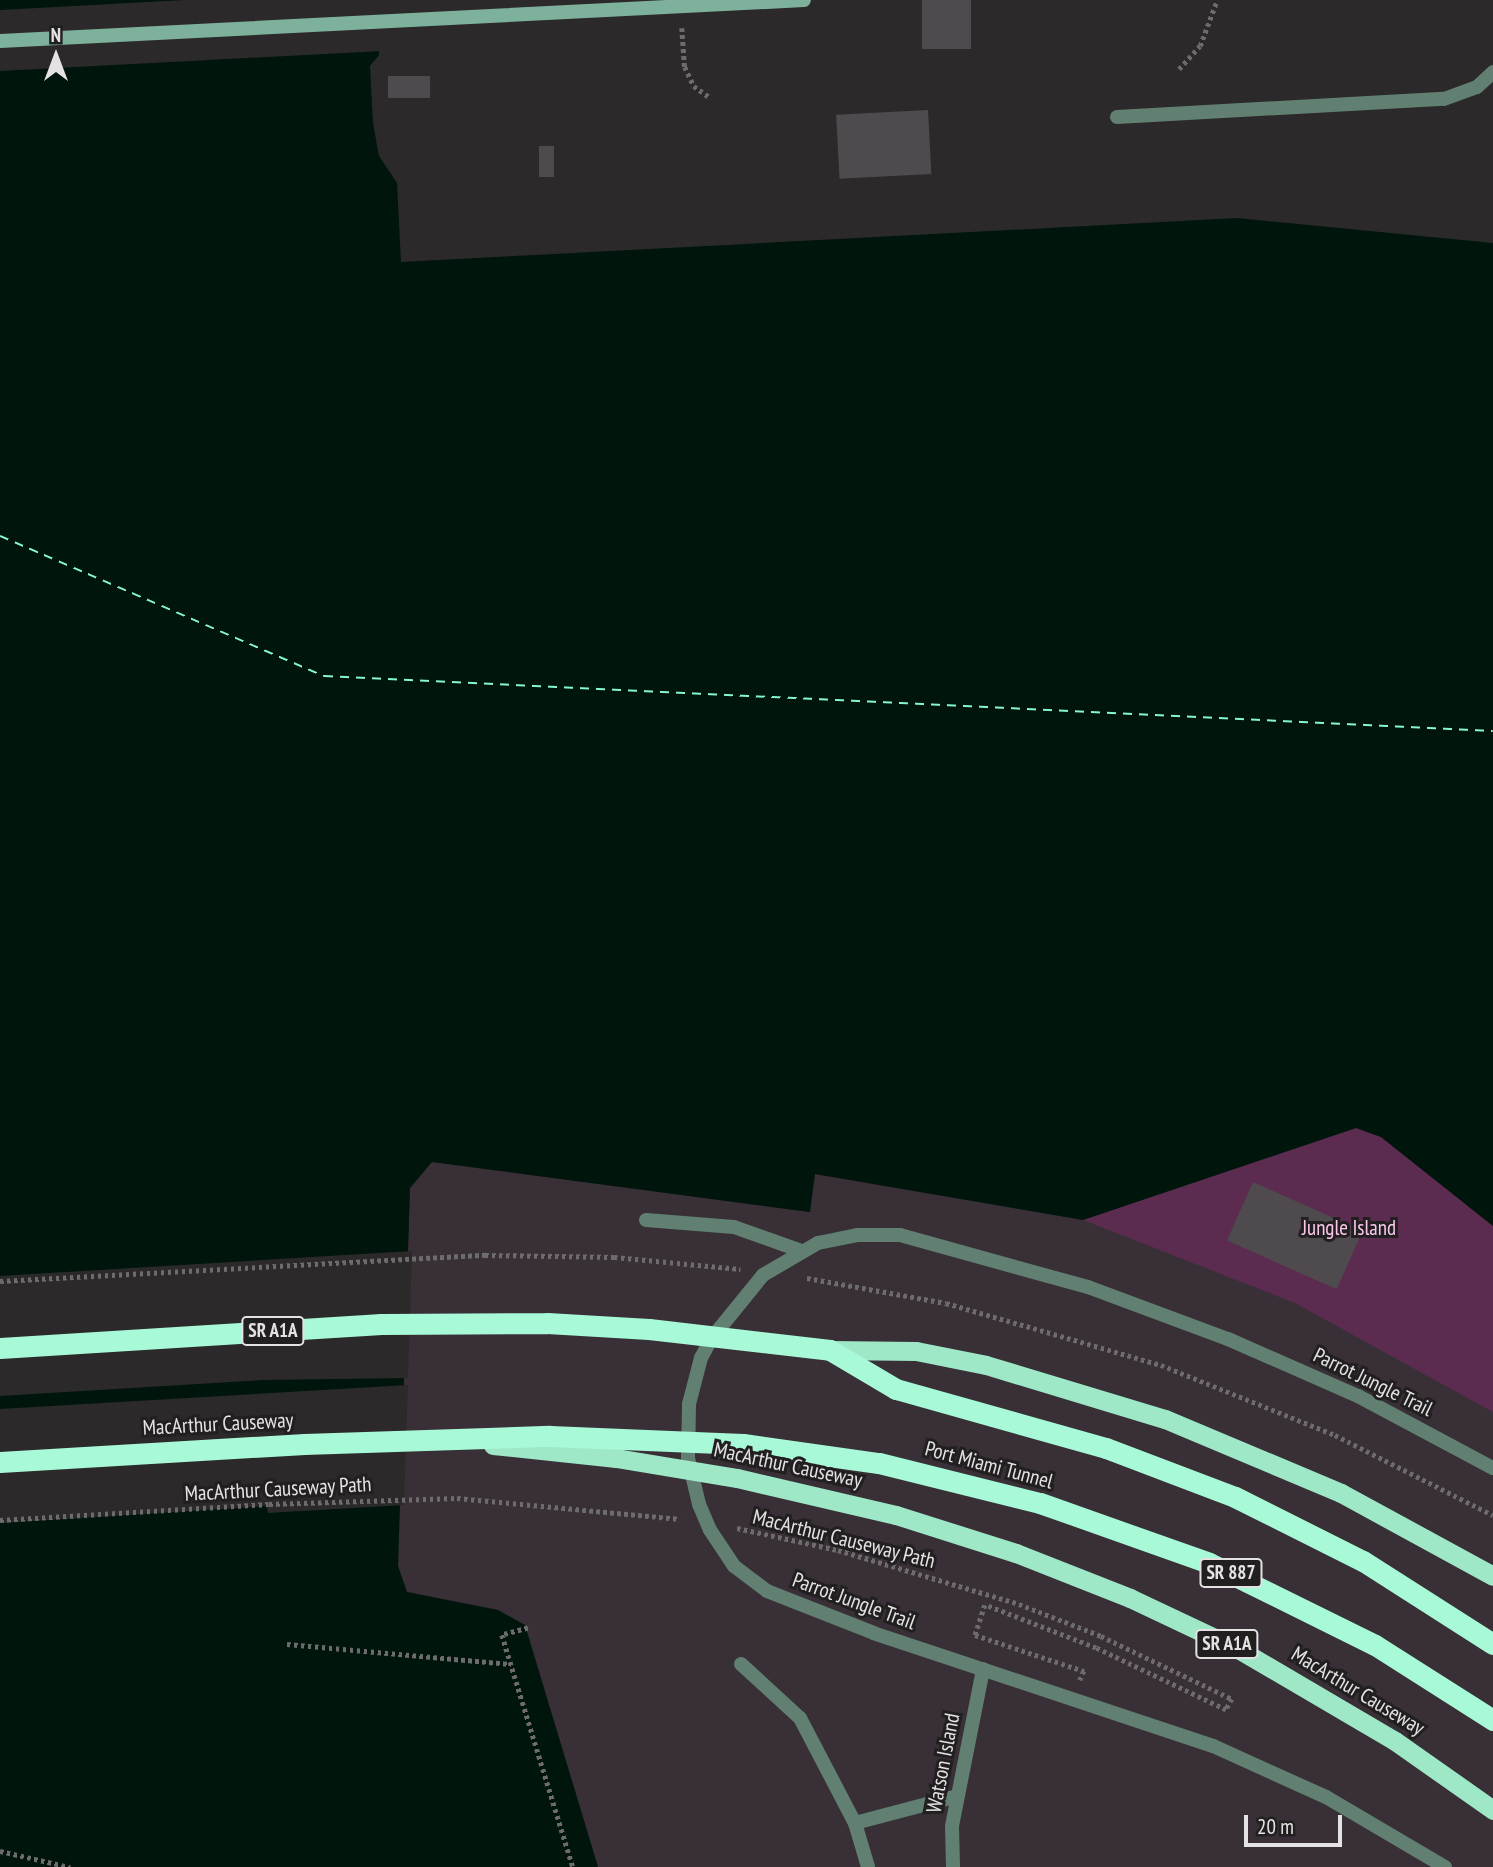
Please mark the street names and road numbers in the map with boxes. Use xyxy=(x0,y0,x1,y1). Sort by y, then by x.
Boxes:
road number: SR A1A xyxy=(240,1316,306,1346)
street label: Parrot Jungle Trail xyxy=(1309,1342,1437,1422)
street label: MacArthur Causeway xyxy=(142,1407,294,1441)
street label: Port Miami Tunnel xyxy=(922,1436,1056,1494)
street label: MacArthur Causeway xyxy=(712,1437,864,1493)
street label: MacArthur Causeway Path xyxy=(184,1472,372,1506)
street label: MacArthur Causeway Path xyxy=(750,1504,938,1574)
road number: SR 887 xyxy=(1198,1558,1264,1588)
street label: Parrot Jungle Trail xyxy=(789,1567,919,1635)
road number: SR A1A xyxy=(1194,1628,1260,1660)
street label: MacArthur Causeway xyxy=(1287,1641,1429,1741)
street label: Watson Island xyxy=(921,1711,965,1815)

